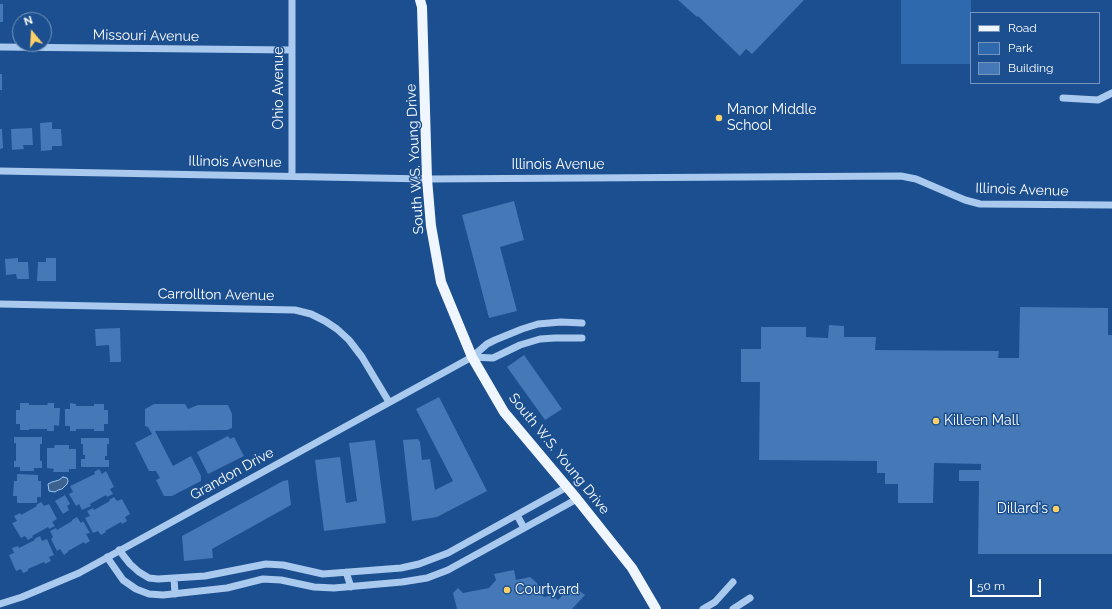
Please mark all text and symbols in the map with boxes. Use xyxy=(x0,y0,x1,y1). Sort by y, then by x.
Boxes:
north arrow xyxy=(12,12,52,52)
legend xyxy=(970,12,1100,84)
text: N xyxy=(22,14,34,29)
text: Road xyxy=(1008,21,1037,35)
street label: Missouri Avenue xyxy=(93,27,199,45)
text: Park xyxy=(1008,41,1033,55)
street label: Ohio Avenue xyxy=(271,47,287,129)
text: Building xyxy=(1008,61,1054,75)
street label: South W.S. Young Drive xyxy=(403,83,427,235)
place label: Manor Middle School xyxy=(727,102,817,134)
marker: Manor Middle School xyxy=(714,113,724,123)
street label: Illinois Avenue xyxy=(188,153,282,171)
street label: Illinois Avenue xyxy=(511,157,605,173)
street label: Illinois Avenue xyxy=(975,180,1069,200)
street label: Carrollton Avenue xyxy=(158,286,274,304)
street label: South W.S. Young Drive xyxy=(505,390,613,518)
place label: Killeen Mall xyxy=(944,413,1019,429)
marker: Killeen Mall xyxy=(931,416,941,426)
street label: Grandon Drive xyxy=(187,444,277,504)
place label: Dillard's xyxy=(997,501,1048,517)
marker: Dillard's xyxy=(1051,504,1061,514)
scale bar xyxy=(972,571,1043,597)
text: 50 m xyxy=(977,579,1005,593)
place label: Courtyard xyxy=(515,582,579,598)
marker: Courtyard xyxy=(502,585,512,595)

